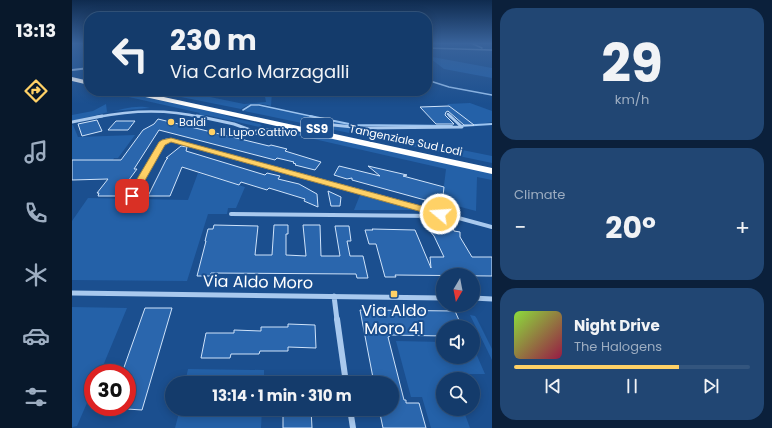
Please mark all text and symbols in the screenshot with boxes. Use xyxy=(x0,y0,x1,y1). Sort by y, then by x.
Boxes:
text: 13:13 xyxy=(16,18,56,43)
text: 230 m xyxy=(170,21,257,60)
text: 29 xyxy=(601,27,663,100)
icon: left xyxy=(104,28,156,80)
text: Via Carlo Marzagalli xyxy=(170,59,349,84)
icon: directions xyxy=(22,77,50,105)
text: km/h xyxy=(615,90,649,109)
place label: Baldi xyxy=(179,114,206,130)
marker: Baldi xyxy=(166,117,176,127)
road number: SS9 xyxy=(301,118,333,138)
street label: Tangenziale Sud Lodi xyxy=(348,120,464,160)
place label: Il Lupo Cattivo xyxy=(220,124,297,140)
marker: Il Lupo Cattivo xyxy=(207,127,217,137)
icon: music xyxy=(22,138,50,166)
pin xyxy=(115,179,149,213)
icon: arrive xyxy=(121,185,143,207)
text: Climate xyxy=(514,185,565,204)
position arrow xyxy=(419,193,461,235)
icon: phone xyxy=(22,199,50,227)
text: 20° xyxy=(605,206,656,249)
text: − xyxy=(514,212,526,243)
text: + xyxy=(735,212,750,243)
icon: climate xyxy=(22,261,50,289)
north arrow xyxy=(436,268,480,312)
map controls xyxy=(436,268,480,416)
street label: Via Aldo Moro xyxy=(203,270,313,294)
marker: Via Aldo Moro 41 xyxy=(389,289,399,299)
place label: Via Aldo Moro 41 xyxy=(361,299,427,340)
text: Night Drive xyxy=(574,315,660,336)
button: sound xyxy=(436,320,480,364)
icon: car xyxy=(22,322,50,350)
text: The Halogens xyxy=(574,337,662,356)
speed limit sign: 30 xyxy=(84,364,136,416)
button: search xyxy=(436,372,480,416)
icon: previous xyxy=(542,375,564,397)
icon: pause xyxy=(621,375,643,397)
icon: next xyxy=(700,375,722,397)
icon: filters xyxy=(22,383,50,411)
text: 13:14 · 1 min · 310 m xyxy=(212,385,352,406)

